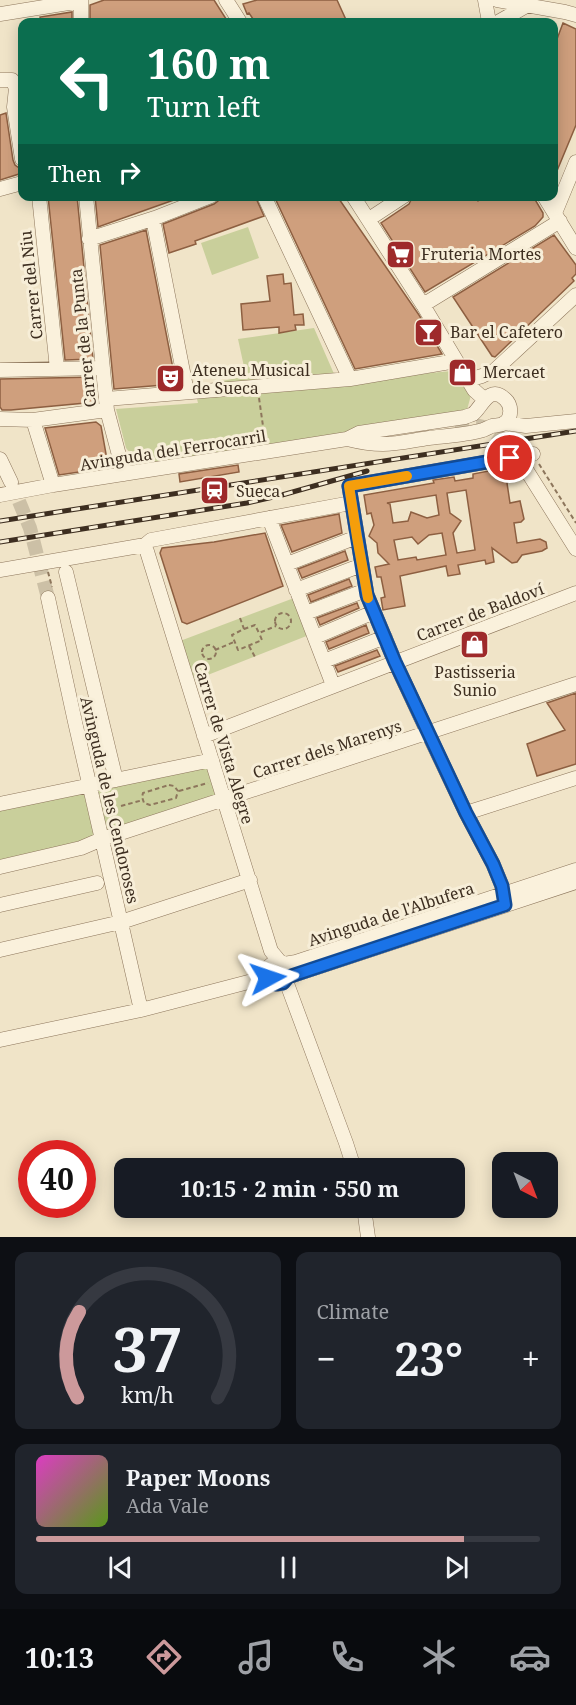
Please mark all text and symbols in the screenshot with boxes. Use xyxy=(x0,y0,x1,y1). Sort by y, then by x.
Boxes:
text: 160 m xyxy=(147,34,271,91)
icon: left xyxy=(48,42,126,120)
text: Turn left xyxy=(147,88,260,125)
icon: right xyxy=(113,156,146,189)
text: Then xyxy=(48,158,101,188)
street label: Carrer del Niu xyxy=(14,230,48,340)
supermarket icon: Fruteria Mortes xyxy=(384,238,416,270)
place label: Fruteria Mortes xyxy=(421,243,541,265)
street label: Carrer de la Punta xyxy=(65,267,101,409)
bar icon: Bar el Cafetero xyxy=(413,316,445,348)
place label: Bar el Cafetero xyxy=(450,321,563,343)
shop icon: Mercaet xyxy=(446,356,478,388)
place label: Ateneu Musical de Sueca xyxy=(192,359,310,399)
place label: Mercaet xyxy=(483,361,546,383)
theatre icon: Ateneu Musical de Sueca xyxy=(155,363,187,395)
street label: Avinguda del Ferrocarril xyxy=(78,424,268,476)
pin xyxy=(484,432,535,483)
icon: arrive xyxy=(493,441,526,474)
station icon: Sueca xyxy=(199,475,231,507)
place label: Sueca xyxy=(236,480,280,502)
street label: Carrer de Baldoví xyxy=(413,578,547,646)
shop icon: Pastisseria Sunio xyxy=(459,628,491,660)
street label: Carrer de Vista Alegre xyxy=(189,659,259,827)
place label: Pastisseria Sunio xyxy=(434,661,516,701)
street label: Avinguda de les Cendoroses xyxy=(75,694,145,906)
street label: Carrer dels Marenys xyxy=(250,715,404,783)
street label: Avinguda de l'Albufera xyxy=(305,877,477,951)
position arrow xyxy=(236,946,300,1010)
speed limit sign: 40 xyxy=(18,1140,96,1218)
north arrow xyxy=(492,1152,558,1218)
map controls xyxy=(492,1152,558,1218)
text: 10:15 · 2 min · 550 m xyxy=(180,1173,399,1203)
text: Climate xyxy=(317,1298,389,1325)
text: 37 xyxy=(112,1305,183,1390)
text: 23° xyxy=(394,1328,463,1389)
text: − xyxy=(317,1336,336,1381)
text: + xyxy=(522,1336,540,1381)
text: km/h xyxy=(121,1380,174,1409)
text: Paper Moons xyxy=(126,1462,270,1492)
text: Ada Vale xyxy=(126,1492,209,1519)
icon: previous xyxy=(104,1551,137,1584)
icon: pause xyxy=(272,1551,305,1584)
icon: next xyxy=(440,1551,473,1584)
icon: directions xyxy=(143,1636,185,1678)
icon: music xyxy=(235,1636,277,1678)
icon: phone xyxy=(326,1636,368,1678)
icon: climate xyxy=(418,1636,460,1678)
icon: car xyxy=(509,1636,551,1678)
text: 10:13 xyxy=(25,1639,94,1676)

